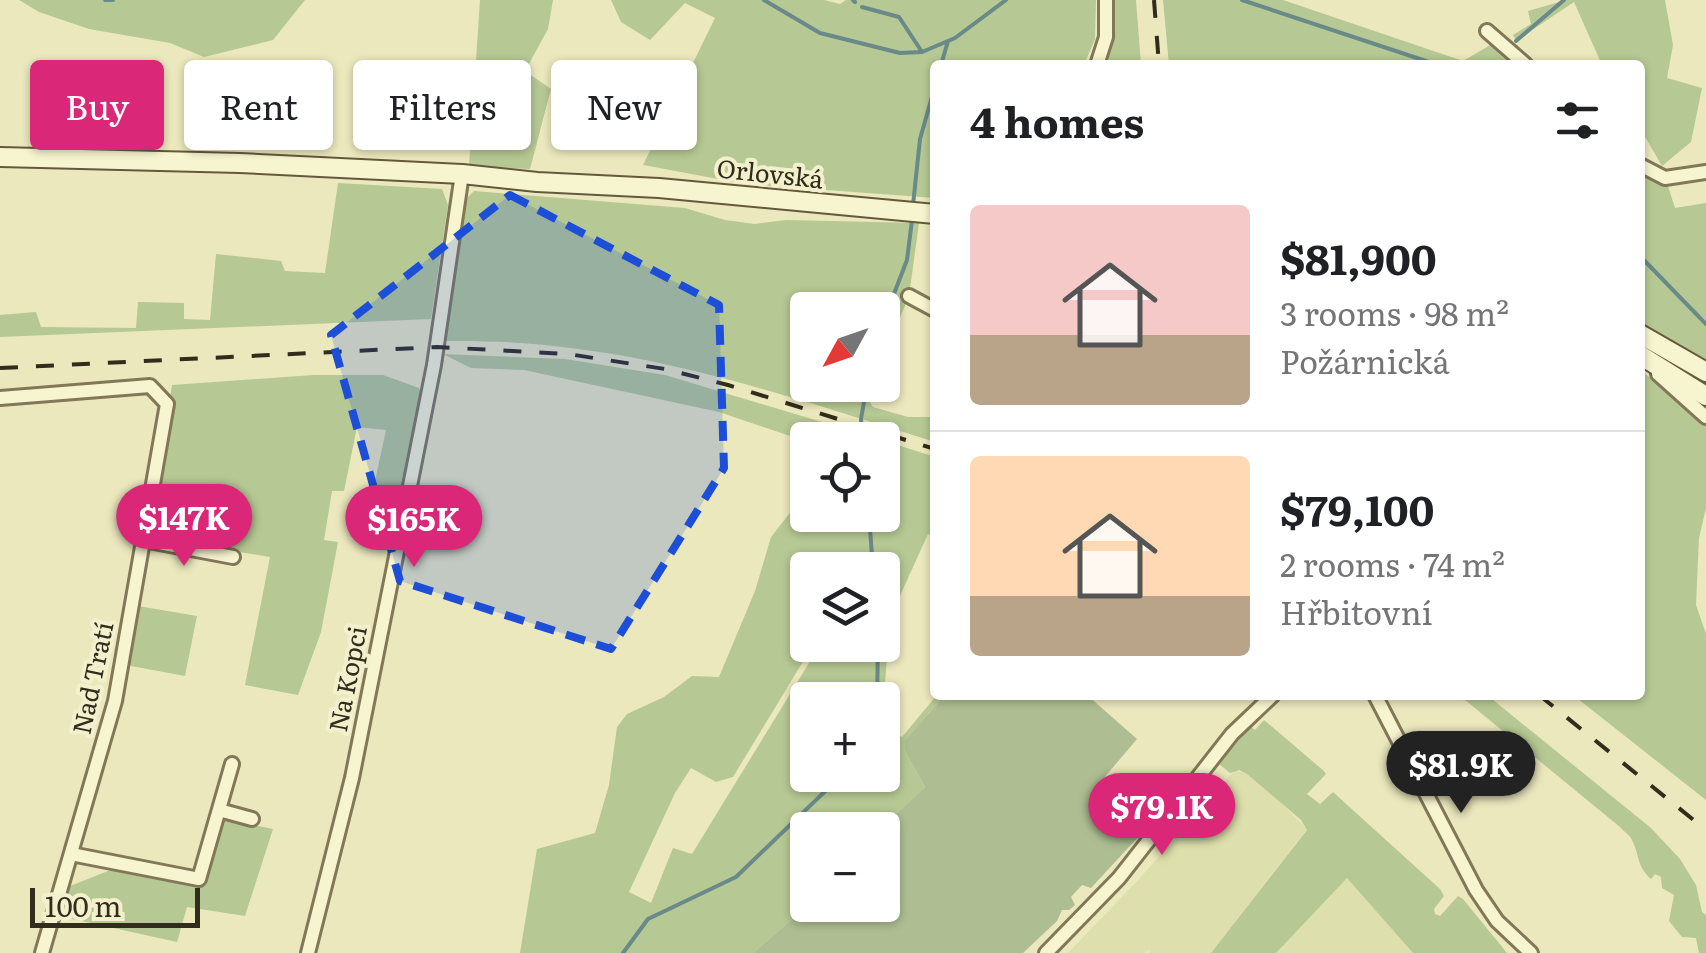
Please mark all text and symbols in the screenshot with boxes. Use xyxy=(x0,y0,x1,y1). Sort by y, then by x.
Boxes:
chip: Buy xyxy=(30,60,164,150)
chip: Rent xyxy=(184,60,333,150)
chip: Filters xyxy=(353,60,531,150)
chip: New xyxy=(551,60,697,150)
text: 4 homes xyxy=(970,89,1144,151)
icon: filters xyxy=(1550,93,1605,148)
street label: Orlovská xyxy=(715,149,826,197)
text: $81,900 xyxy=(1280,226,1437,288)
icon: home xyxy=(1050,245,1170,365)
text: 3 rooms · 98 m² xyxy=(1280,288,1509,336)
north arrow xyxy=(790,292,900,402)
map controls xyxy=(790,292,900,922)
text: Požárnická xyxy=(1280,336,1450,384)
button: locate xyxy=(790,422,900,532)
text: $79,100 xyxy=(1280,477,1434,539)
pin: $147K xyxy=(114,484,254,569)
pin: $165K xyxy=(344,485,484,570)
text: $147K xyxy=(138,492,230,540)
text: $165K xyxy=(367,493,461,541)
icon: home xyxy=(1050,496,1170,616)
text: 2 rooms · 74 m² xyxy=(1280,539,1505,587)
button: layers xyxy=(790,552,900,662)
text: Hřbitovní xyxy=(1280,587,1432,635)
street label: Nad Tratí xyxy=(62,618,121,737)
street label: Na Kopci xyxy=(318,623,375,735)
button: + xyxy=(790,682,900,792)
pin: $81.9K xyxy=(1380,731,1542,816)
text: $81.9K xyxy=(1408,739,1514,787)
pin: $79.1K xyxy=(1081,773,1243,858)
text: $79.1K xyxy=(1110,781,1214,829)
button: − xyxy=(790,812,900,922)
scale bar xyxy=(30,883,200,928)
text: 100 m xyxy=(45,884,122,926)

